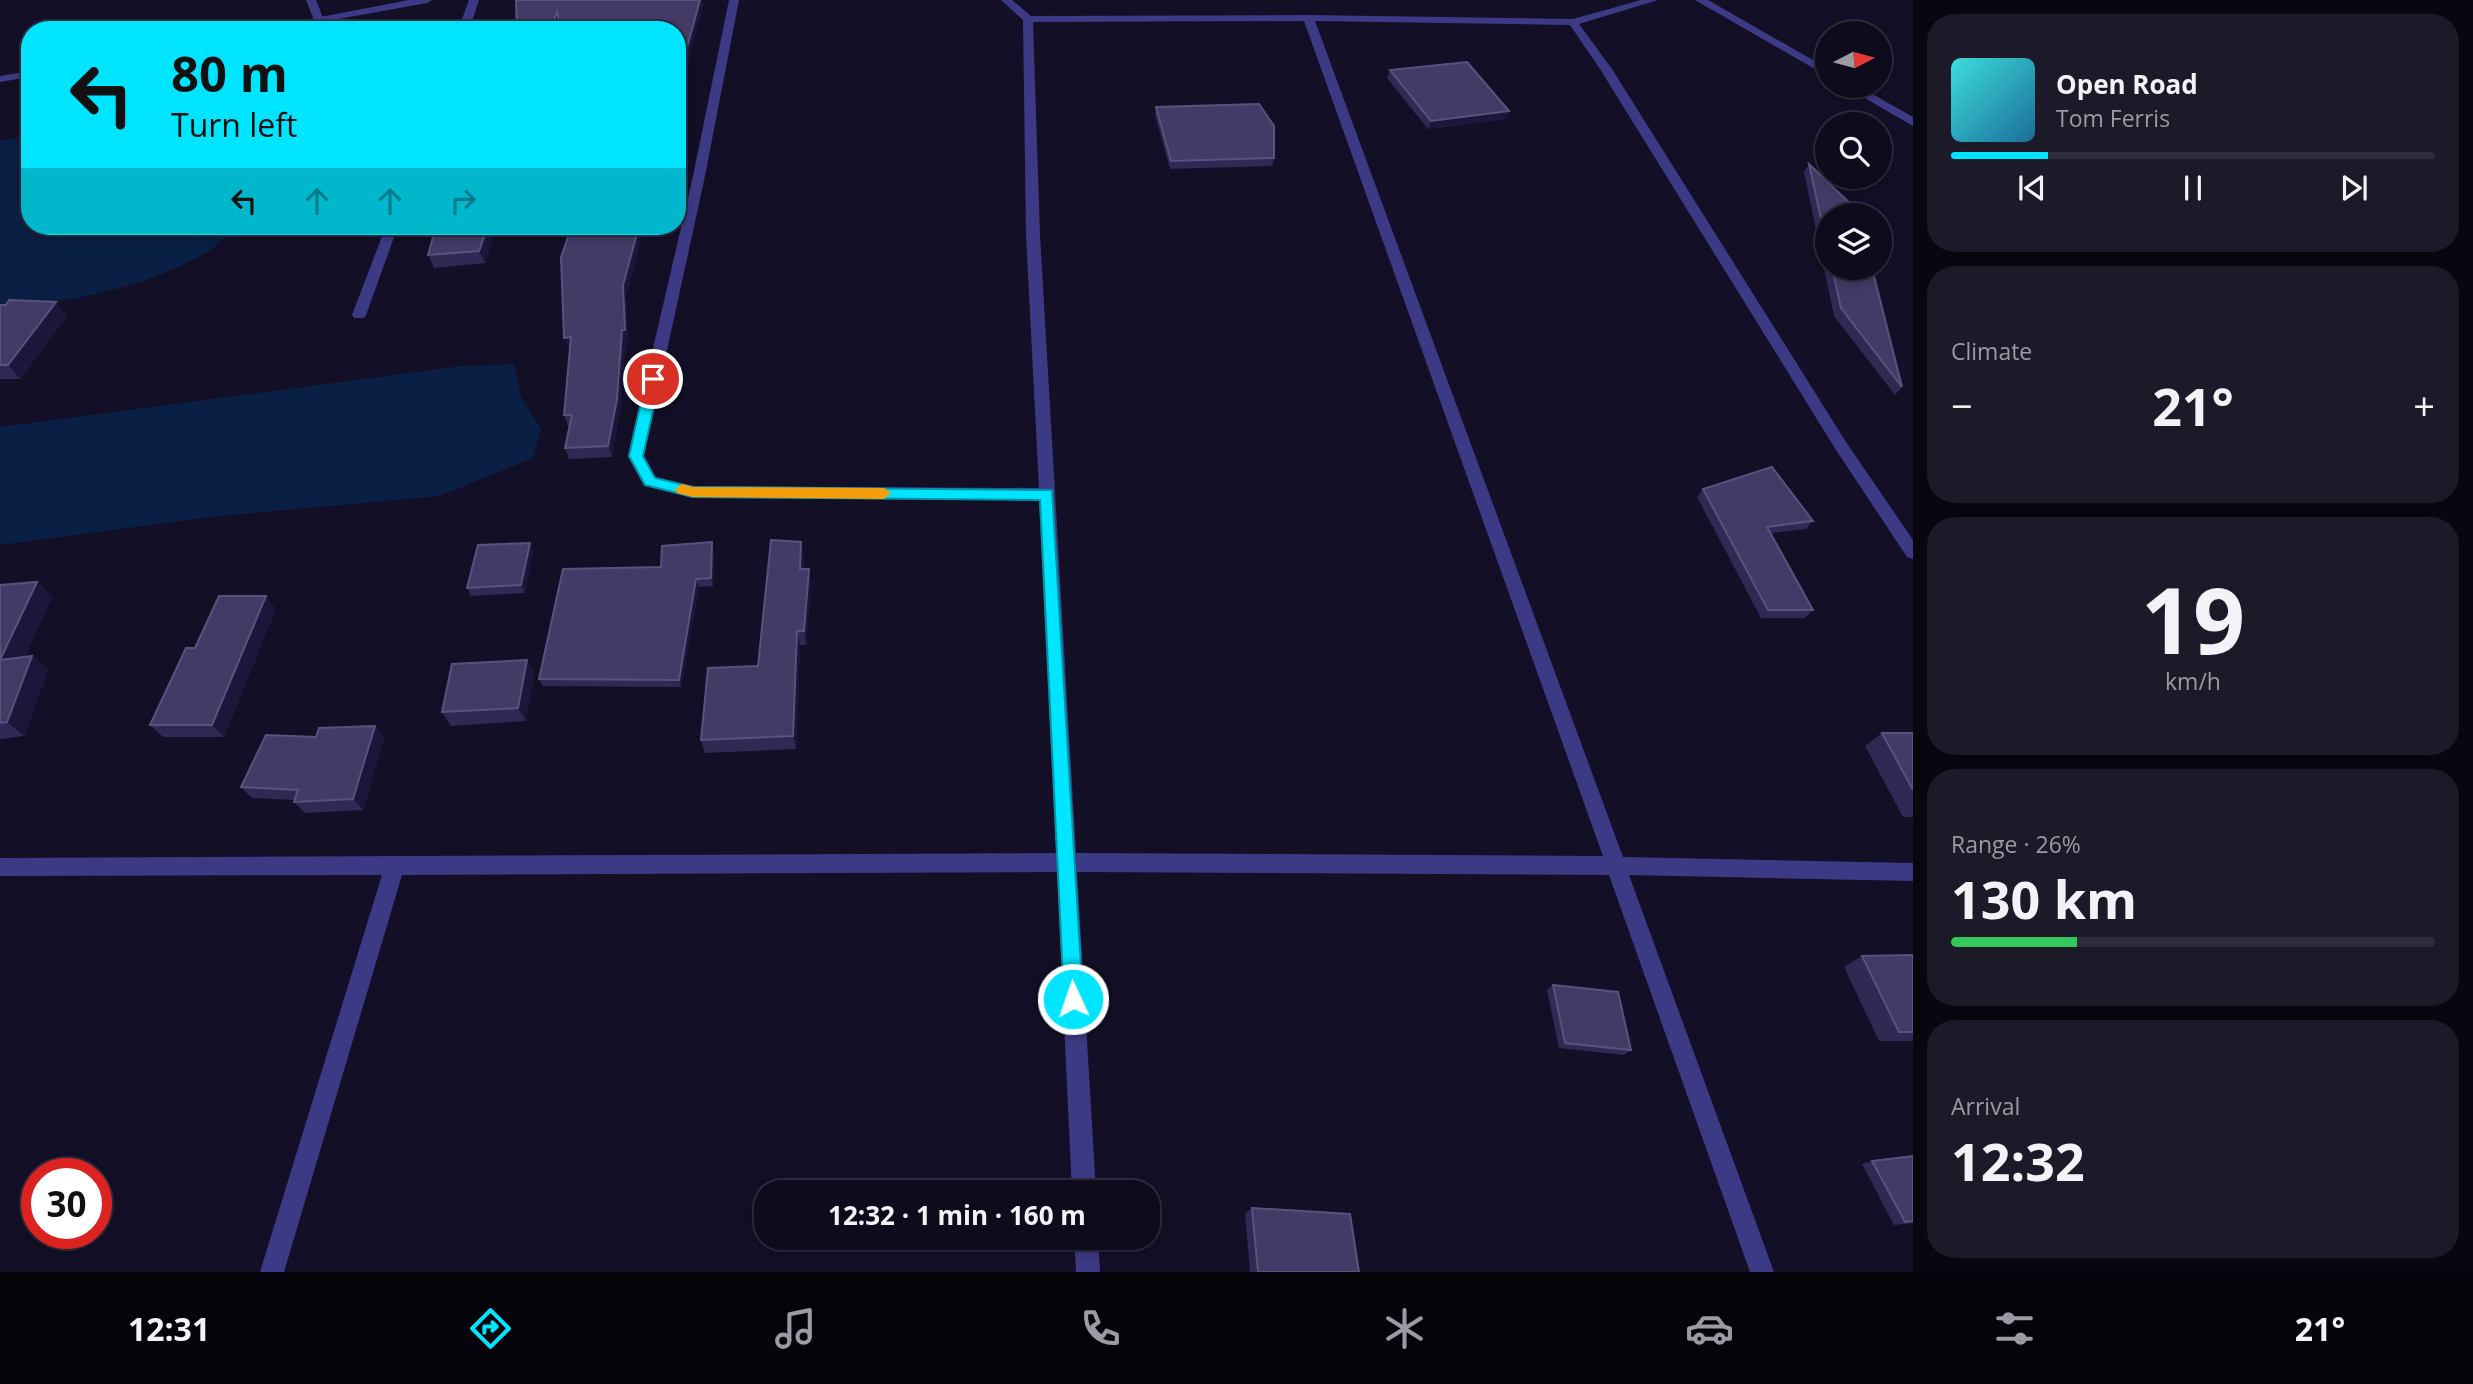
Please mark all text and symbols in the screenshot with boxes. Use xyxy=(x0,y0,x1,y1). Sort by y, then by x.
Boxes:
north arrow xyxy=(1815,21,1892,98)
map controls xyxy=(1815,21,1892,280)
text: 80 m xyxy=(171,40,288,106)
icon: left xyxy=(56,49,147,140)
text: Open Road xyxy=(2056,66,2198,102)
text: Tom Ferris xyxy=(2056,102,2170,134)
text: Turn left xyxy=(171,103,297,146)
button: search xyxy=(1815,112,1892,189)
icon: previous xyxy=(2013,169,2051,207)
icon: pause xyxy=(2174,169,2212,207)
icon: next xyxy=(2335,169,2373,207)
icon: left xyxy=(225,182,263,220)
icon: ahead xyxy=(298,182,336,220)
icon: ahead xyxy=(371,182,409,220)
icon: right xyxy=(444,182,482,220)
button: layers xyxy=(1815,203,1892,280)
text: Climate xyxy=(1951,335,2032,367)
pin xyxy=(623,349,683,409)
icon: arrive xyxy=(634,360,672,398)
text: 21° xyxy=(2152,370,2234,441)
text: − xyxy=(1951,379,1973,431)
text: + xyxy=(2413,379,2435,431)
text: 19 xyxy=(2141,557,2245,681)
text: km/h xyxy=(2165,665,2221,697)
text: Range · 26% xyxy=(1951,828,2081,860)
text: 130 km xyxy=(1951,863,2137,934)
position arrow xyxy=(1036,962,1110,1036)
text: Arrival xyxy=(1951,1090,2020,1122)
text: 12:32 xyxy=(1951,1125,2085,1196)
speed limit sign: 30 xyxy=(21,1158,112,1249)
text: 12:32 · 1 min · 160 m xyxy=(828,1197,1086,1233)
icon: directions xyxy=(466,1304,515,1353)
icon: music xyxy=(771,1304,820,1353)
icon: phone xyxy=(1076,1304,1125,1353)
icon: climate xyxy=(1380,1304,1429,1353)
icon: car xyxy=(1685,1304,1734,1353)
icon: filters xyxy=(1990,1304,2039,1353)
text: 12:31 xyxy=(128,1307,210,1350)
text: 21° xyxy=(2295,1307,2345,1350)

